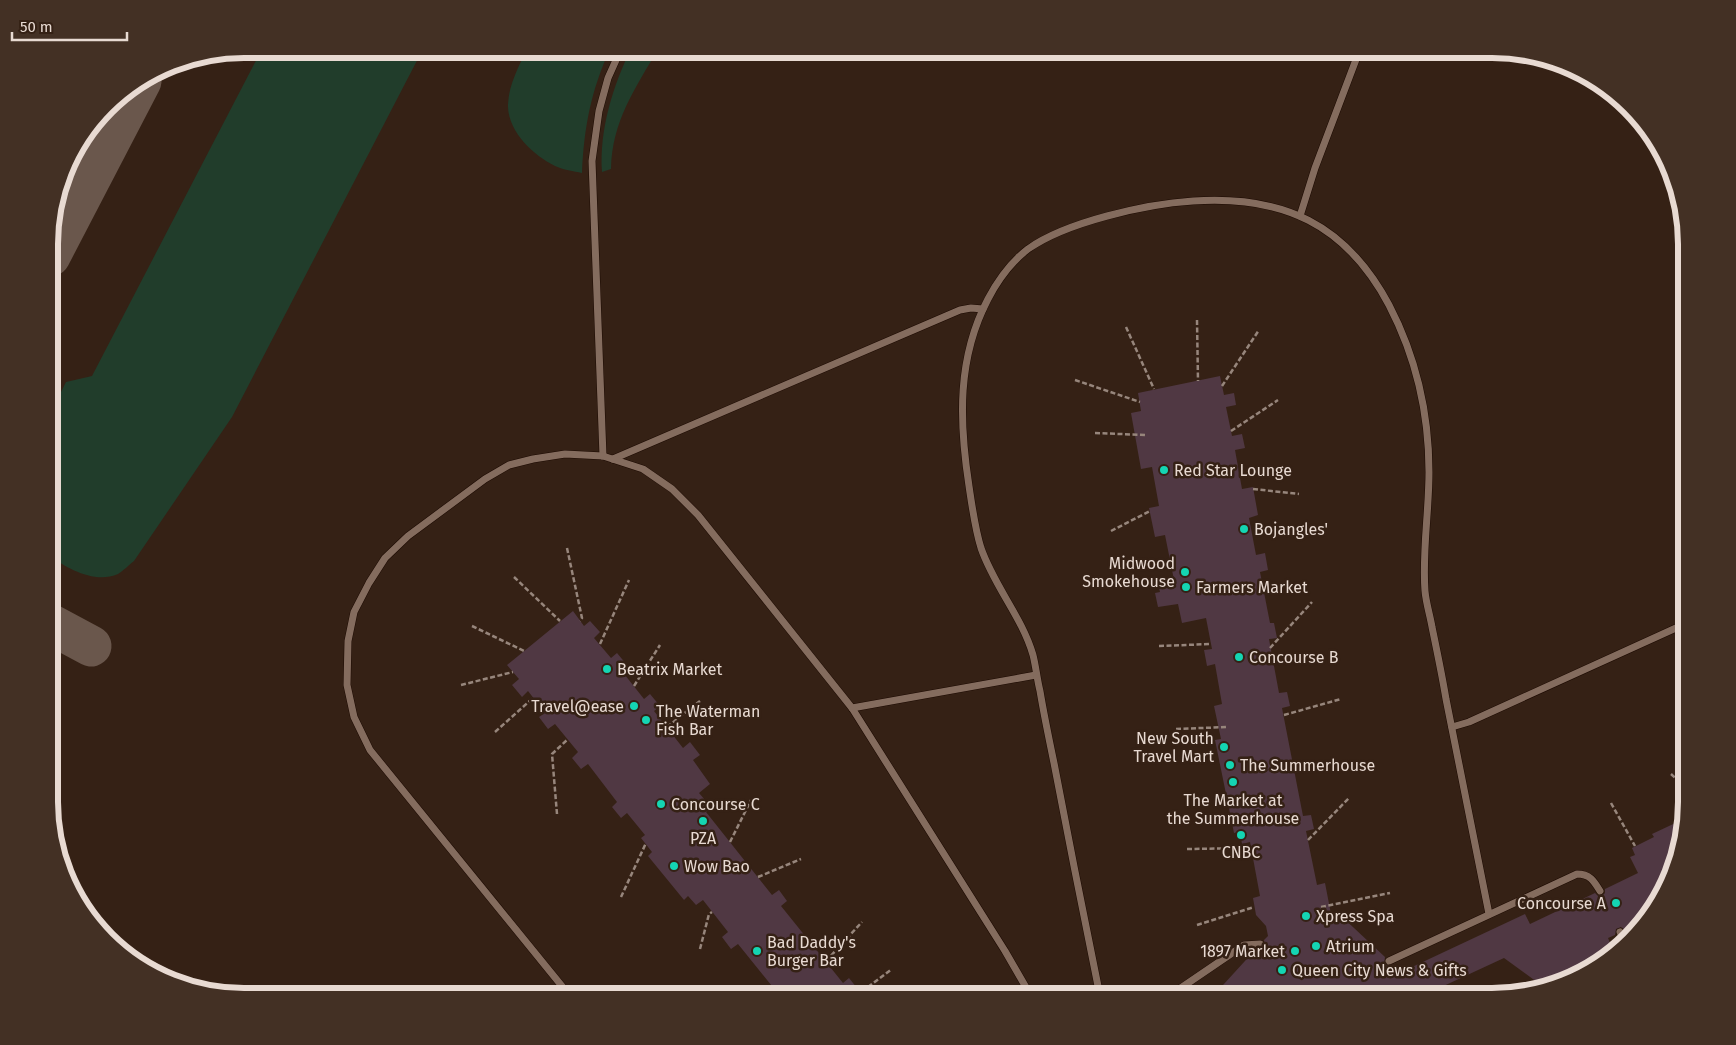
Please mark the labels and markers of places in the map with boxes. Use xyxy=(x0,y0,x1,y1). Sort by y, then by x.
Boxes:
place label: Red Star Lounge xyxy=(1174,461,1292,480)
marker: Red Star Lounge xyxy=(1158,464,1170,476)
place label: Bojangles' xyxy=(1254,520,1328,539)
marker: Bojangles' xyxy=(1238,523,1250,535)
place label: Midwood Smokehouse xyxy=(1082,554,1175,591)
marker: Midwood Smokehouse xyxy=(1179,566,1191,578)
place label: Farmers Market xyxy=(1196,578,1308,597)
marker: Farmers Market xyxy=(1180,581,1192,593)
place label: Concourse B xyxy=(1249,648,1339,667)
marker: Concourse B xyxy=(1233,651,1245,663)
place label: Beatrix Market xyxy=(617,660,723,679)
marker: Beatrix Market xyxy=(601,663,613,675)
place label: Travel@ease xyxy=(531,697,624,716)
marker: Travel@ease xyxy=(628,700,640,712)
place label: The Waterman Fish Bar xyxy=(656,702,760,739)
marker: The Waterman Fish Bar xyxy=(640,714,652,726)
place label: New South Travel Mart xyxy=(1134,729,1214,766)
marker: New South Travel Mart xyxy=(1218,741,1230,753)
place label: The Summerhouse xyxy=(1240,756,1375,775)
marker: The Summerhouse xyxy=(1224,759,1236,771)
marker: The Market at the Summerhouse xyxy=(1227,776,1239,788)
place label: The Market at the Summerhouse xyxy=(1167,791,1299,828)
place label: Concourse C xyxy=(671,795,760,814)
marker: Concourse C xyxy=(655,798,667,810)
marker: PZA xyxy=(697,815,709,827)
place label: PZA xyxy=(690,829,717,848)
marker: CNBC xyxy=(1235,829,1247,841)
place label: CNBC xyxy=(1222,843,1260,862)
place label: Wow Bao xyxy=(684,857,750,876)
marker: Wow Bao xyxy=(668,860,680,872)
place label: Concourse A xyxy=(1517,894,1607,913)
marker: Concourse A xyxy=(1610,897,1622,909)
place label: Xpress Spa xyxy=(1316,907,1394,926)
marker: Xpress Spa xyxy=(1300,910,1312,922)
place label: Bad Daddy's Burger Bar xyxy=(767,933,856,970)
place label: Atrium xyxy=(1326,937,1375,956)
marker: Atrium xyxy=(1310,940,1322,952)
place label: 1897 Market xyxy=(1200,942,1285,961)
marker: Bad Daddy's Burger Bar xyxy=(751,945,763,957)
marker: 1897 Market xyxy=(1289,945,1301,957)
place label: Queen City News & Gifts xyxy=(1292,961,1467,980)
marker: Queen City News & Gifts xyxy=(1276,964,1288,976)

